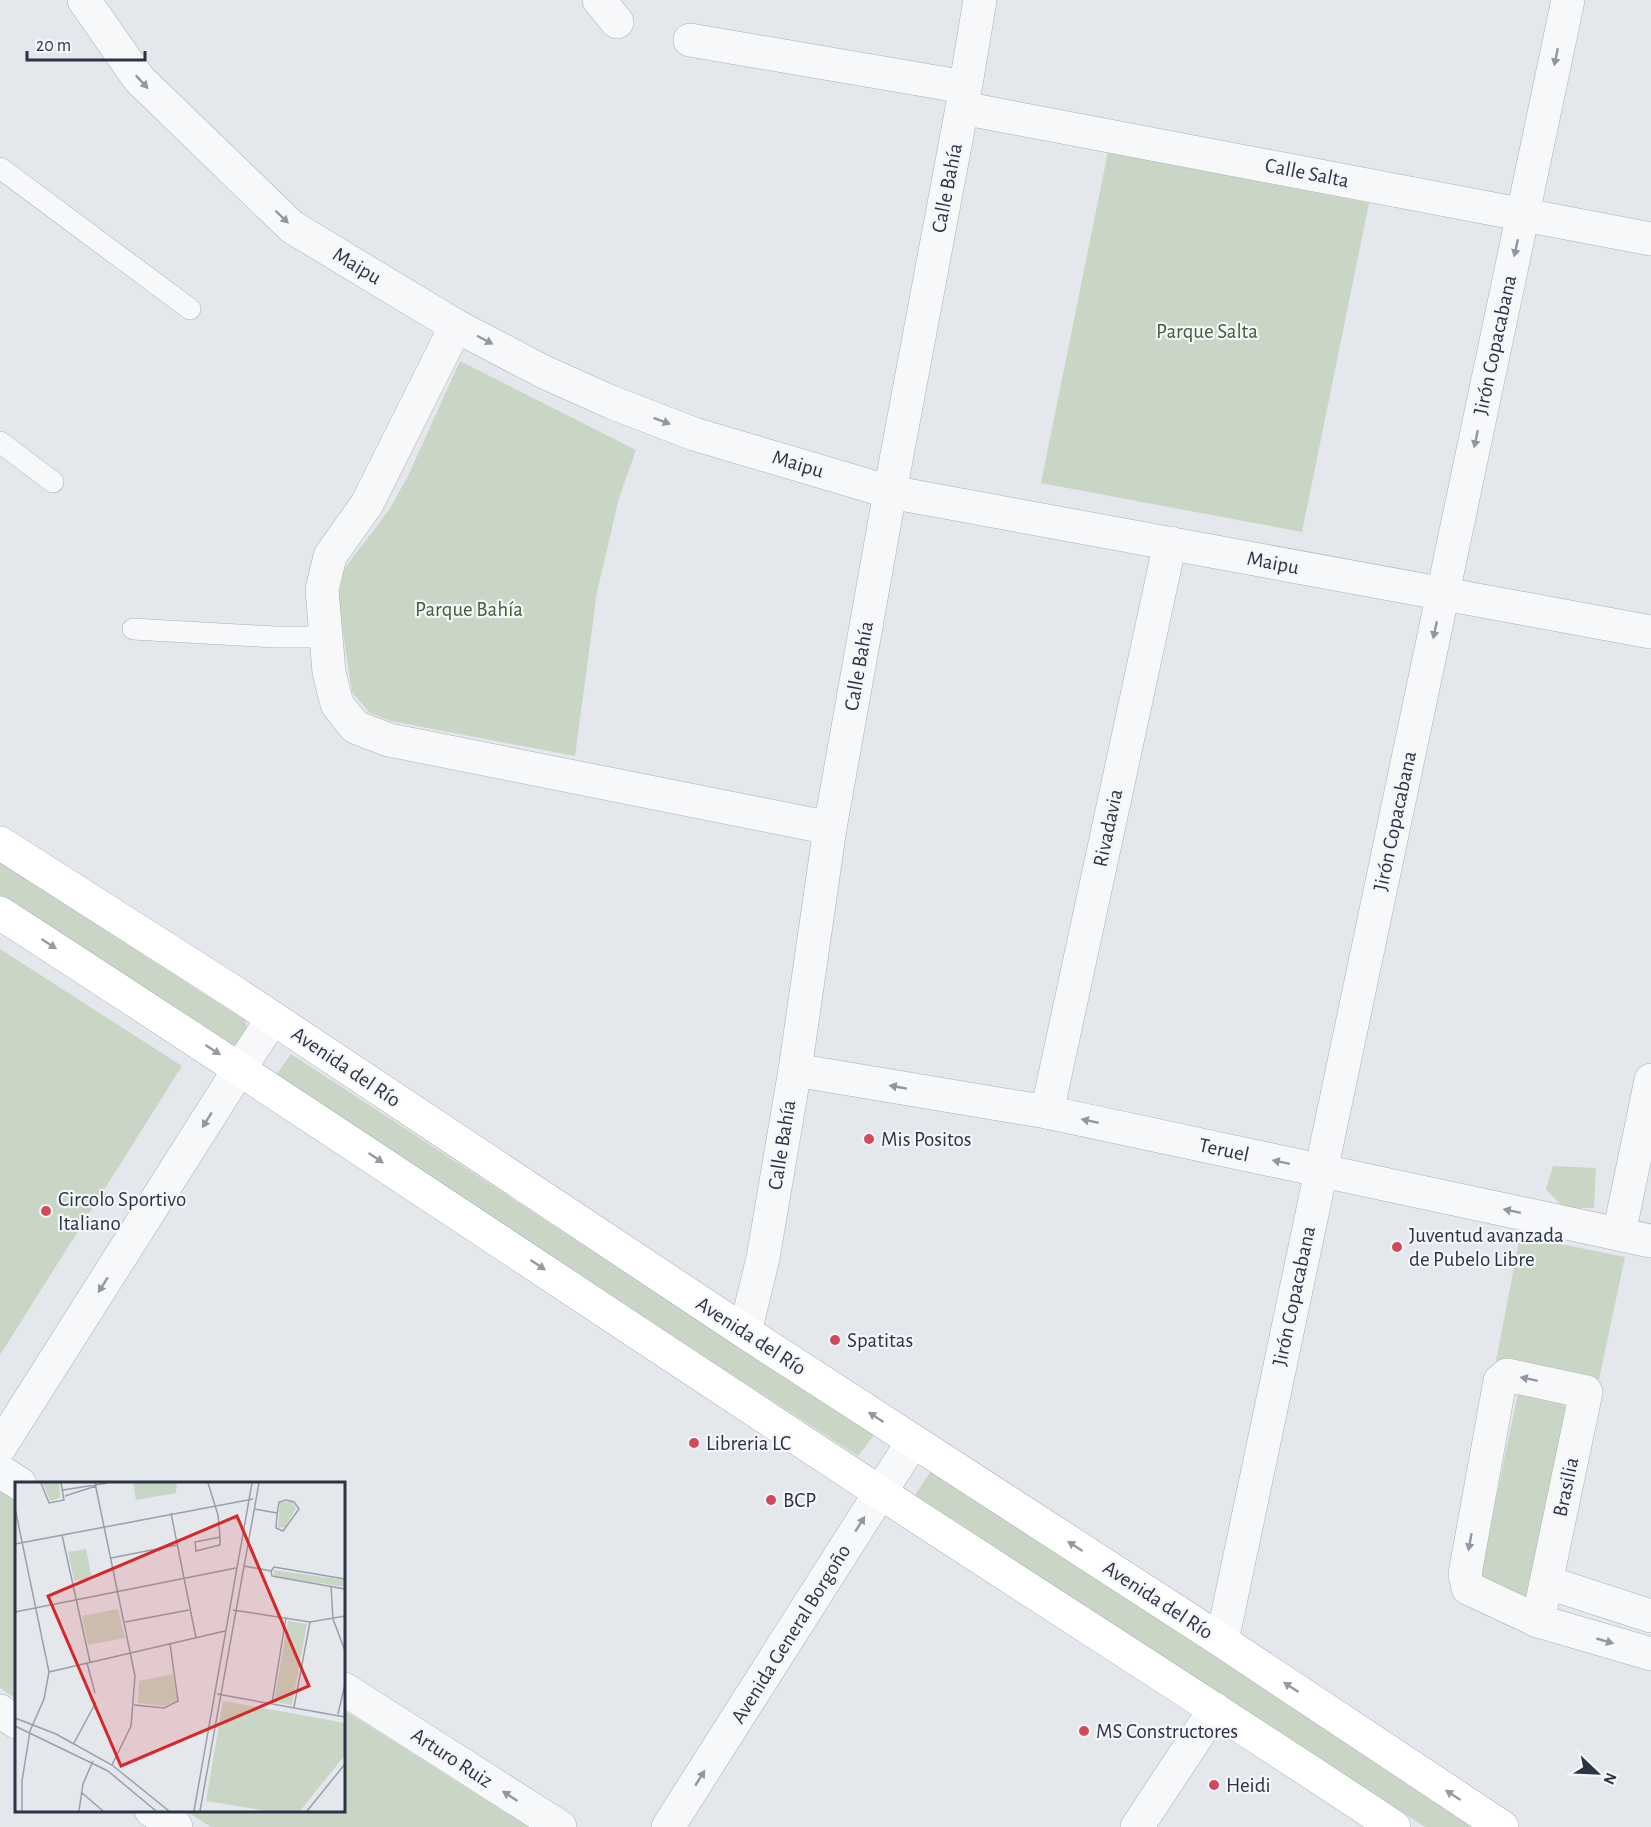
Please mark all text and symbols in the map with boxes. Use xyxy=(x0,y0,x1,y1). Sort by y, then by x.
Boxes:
scale bar xyxy=(27,24,146,62)
text: 20 m xyxy=(36,37,71,55)
one-way arrow xyxy=(1551,48,1560,67)
one-way arrow xyxy=(135,75,149,89)
street label: Calle Bahía xyxy=(928,141,966,235)
street label: Calle Salta xyxy=(1263,155,1351,191)
one-way arrow xyxy=(275,210,289,224)
one-way arrow xyxy=(1511,239,1520,258)
street label: Maipu xyxy=(329,243,385,289)
street label: Jirón Copacabana xyxy=(1470,273,1520,417)
park label: Parque Salta xyxy=(1156,321,1258,342)
one-way arrow xyxy=(476,336,493,345)
one-way arrow xyxy=(653,417,671,427)
one-way arrow xyxy=(1471,430,1480,449)
street label: Maipu xyxy=(770,446,826,482)
street label: Maipu xyxy=(1245,548,1301,578)
park label: Parque Bahía xyxy=(415,599,523,620)
street label: Calle Bahía xyxy=(841,619,877,713)
one-way arrow xyxy=(1430,620,1440,639)
street label: Jirón Copacabana xyxy=(1370,749,1420,893)
street label: Rivadavia xyxy=(1090,787,1127,869)
one-way arrow xyxy=(41,939,57,950)
street label: Avenida del Río xyxy=(288,1023,404,1111)
one-way arrow xyxy=(205,1044,221,1055)
one-way arrow xyxy=(888,1082,907,1091)
street label: Calle Bahía xyxy=(765,1098,800,1191)
one-way arrow xyxy=(201,1112,212,1128)
one-way arrow xyxy=(1080,1116,1099,1125)
place label: Mis Positos xyxy=(881,1129,972,1150)
marker: Mis Positos xyxy=(862,1132,876,1146)
street label: Teruel xyxy=(1197,1134,1251,1166)
one-way arrow xyxy=(367,1152,384,1163)
one-way arrow xyxy=(1271,1157,1290,1167)
place label: Circolo Sportivo Italiano xyxy=(58,1189,186,1234)
marker: Circolo Sportivo Italiano xyxy=(39,1204,53,1218)
one-way arrow xyxy=(1503,1206,1522,1215)
street label: Jirón Copacabana xyxy=(1269,1224,1319,1368)
place label: Juventud avanzada de Pubelo Libre xyxy=(1409,1225,1564,1270)
marker: Juventud avanzada de Pubelo Libre xyxy=(1390,1240,1404,1254)
one-way arrow xyxy=(530,1259,546,1271)
one-way arrow xyxy=(97,1277,108,1293)
street label: Avenida del Río xyxy=(692,1293,810,1379)
place label: Spatitas xyxy=(847,1330,913,1351)
marker: Spatitas xyxy=(828,1333,842,1347)
one-way arrow xyxy=(1519,1374,1538,1384)
one-way arrow xyxy=(868,1412,884,1423)
place label: Libreria LC xyxy=(706,1433,791,1454)
marker: Libreria LC xyxy=(687,1436,701,1450)
street label: Brasilia xyxy=(1549,1455,1583,1519)
inset map xyxy=(15,1482,345,1812)
place label: BCP xyxy=(783,1490,816,1511)
marker: BCP xyxy=(764,1493,778,1507)
one-way arrow xyxy=(855,1516,866,1533)
one-way arrow xyxy=(1466,1532,1475,1551)
street label: Avenida General Borgoño xyxy=(727,1541,855,1727)
one-way arrow xyxy=(1067,1541,1083,1552)
street label: Avenida del Río xyxy=(1099,1557,1217,1643)
one-way arrow xyxy=(1596,1637,1614,1646)
one-way arrow xyxy=(1283,1682,1299,1693)
place label: MS Constructores xyxy=(1096,1721,1238,1742)
street label: Arturo Ruiz xyxy=(408,1724,496,1792)
marker: MS Constructores xyxy=(1077,1724,1091,1738)
north arrow xyxy=(1567,1743,1627,1803)
one-way arrow xyxy=(694,1769,705,1786)
text: N xyxy=(1600,1770,1619,1787)
place label: Heidi xyxy=(1226,1775,1271,1796)
marker: Heidi xyxy=(1207,1778,1221,1792)
one-way arrow xyxy=(1446,1789,1462,1801)
one-way arrow xyxy=(502,1790,518,1801)

